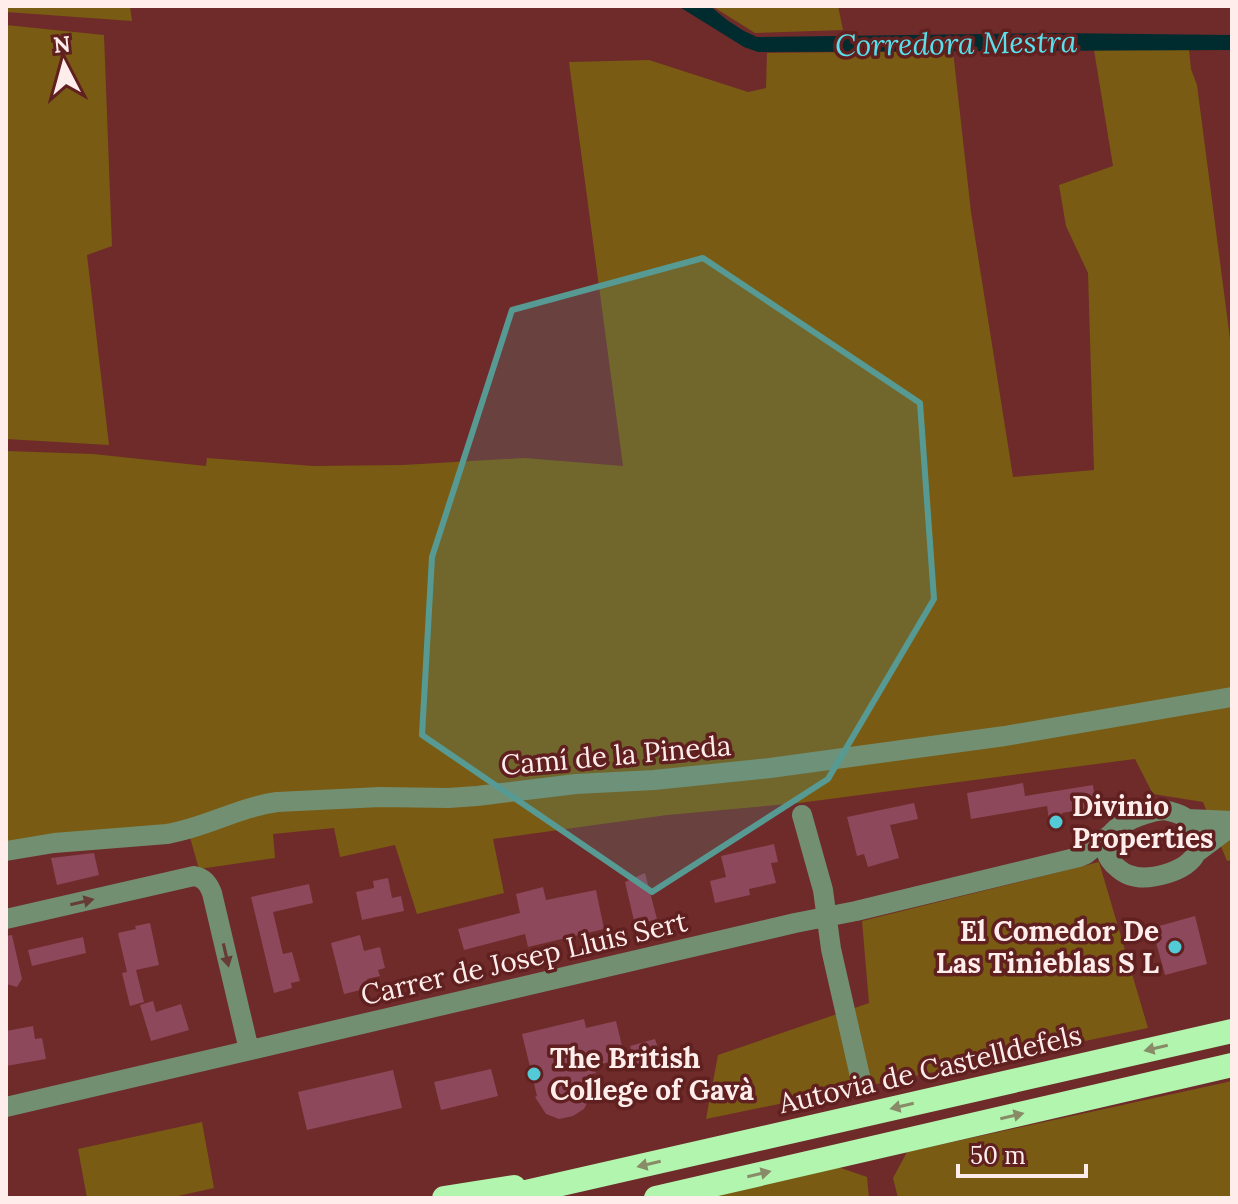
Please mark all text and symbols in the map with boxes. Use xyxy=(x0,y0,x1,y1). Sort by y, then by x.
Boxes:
water label: Corredora Mestra xyxy=(835,22,1078,64)
north arrow xyxy=(24,24,104,104)
text: N xyxy=(52,29,72,59)
street label: Camí de la Pineda xyxy=(499,727,733,783)
place label: Divinio Properties xyxy=(1072,788,1214,856)
marker: Divinio Properties xyxy=(1047,813,1065,831)
one-way arrow xyxy=(70,895,95,908)
street label: Carrer de Josep Lluis Sert xyxy=(357,903,691,1013)
place label: El Comedor De Las Tinieblas S L xyxy=(936,913,1159,981)
marker: El Comedor De Las Tinieblas S L xyxy=(1166,938,1184,956)
one-way arrow xyxy=(221,942,233,967)
street label: Autovia de Castelldefels xyxy=(774,1017,1085,1122)
place label: The British College of Gavà xyxy=(550,1040,754,1108)
one-way arrow xyxy=(1143,1042,1168,1055)
marker: The British College of Gavà xyxy=(525,1065,543,1083)
one-way arrow xyxy=(890,1100,915,1113)
one-way arrow xyxy=(1000,1109,1025,1122)
scale bar xyxy=(958,1128,1086,1178)
text: 50 m xyxy=(970,1140,1026,1171)
one-way arrow xyxy=(636,1158,661,1171)
one-way arrow xyxy=(746,1167,771,1180)

